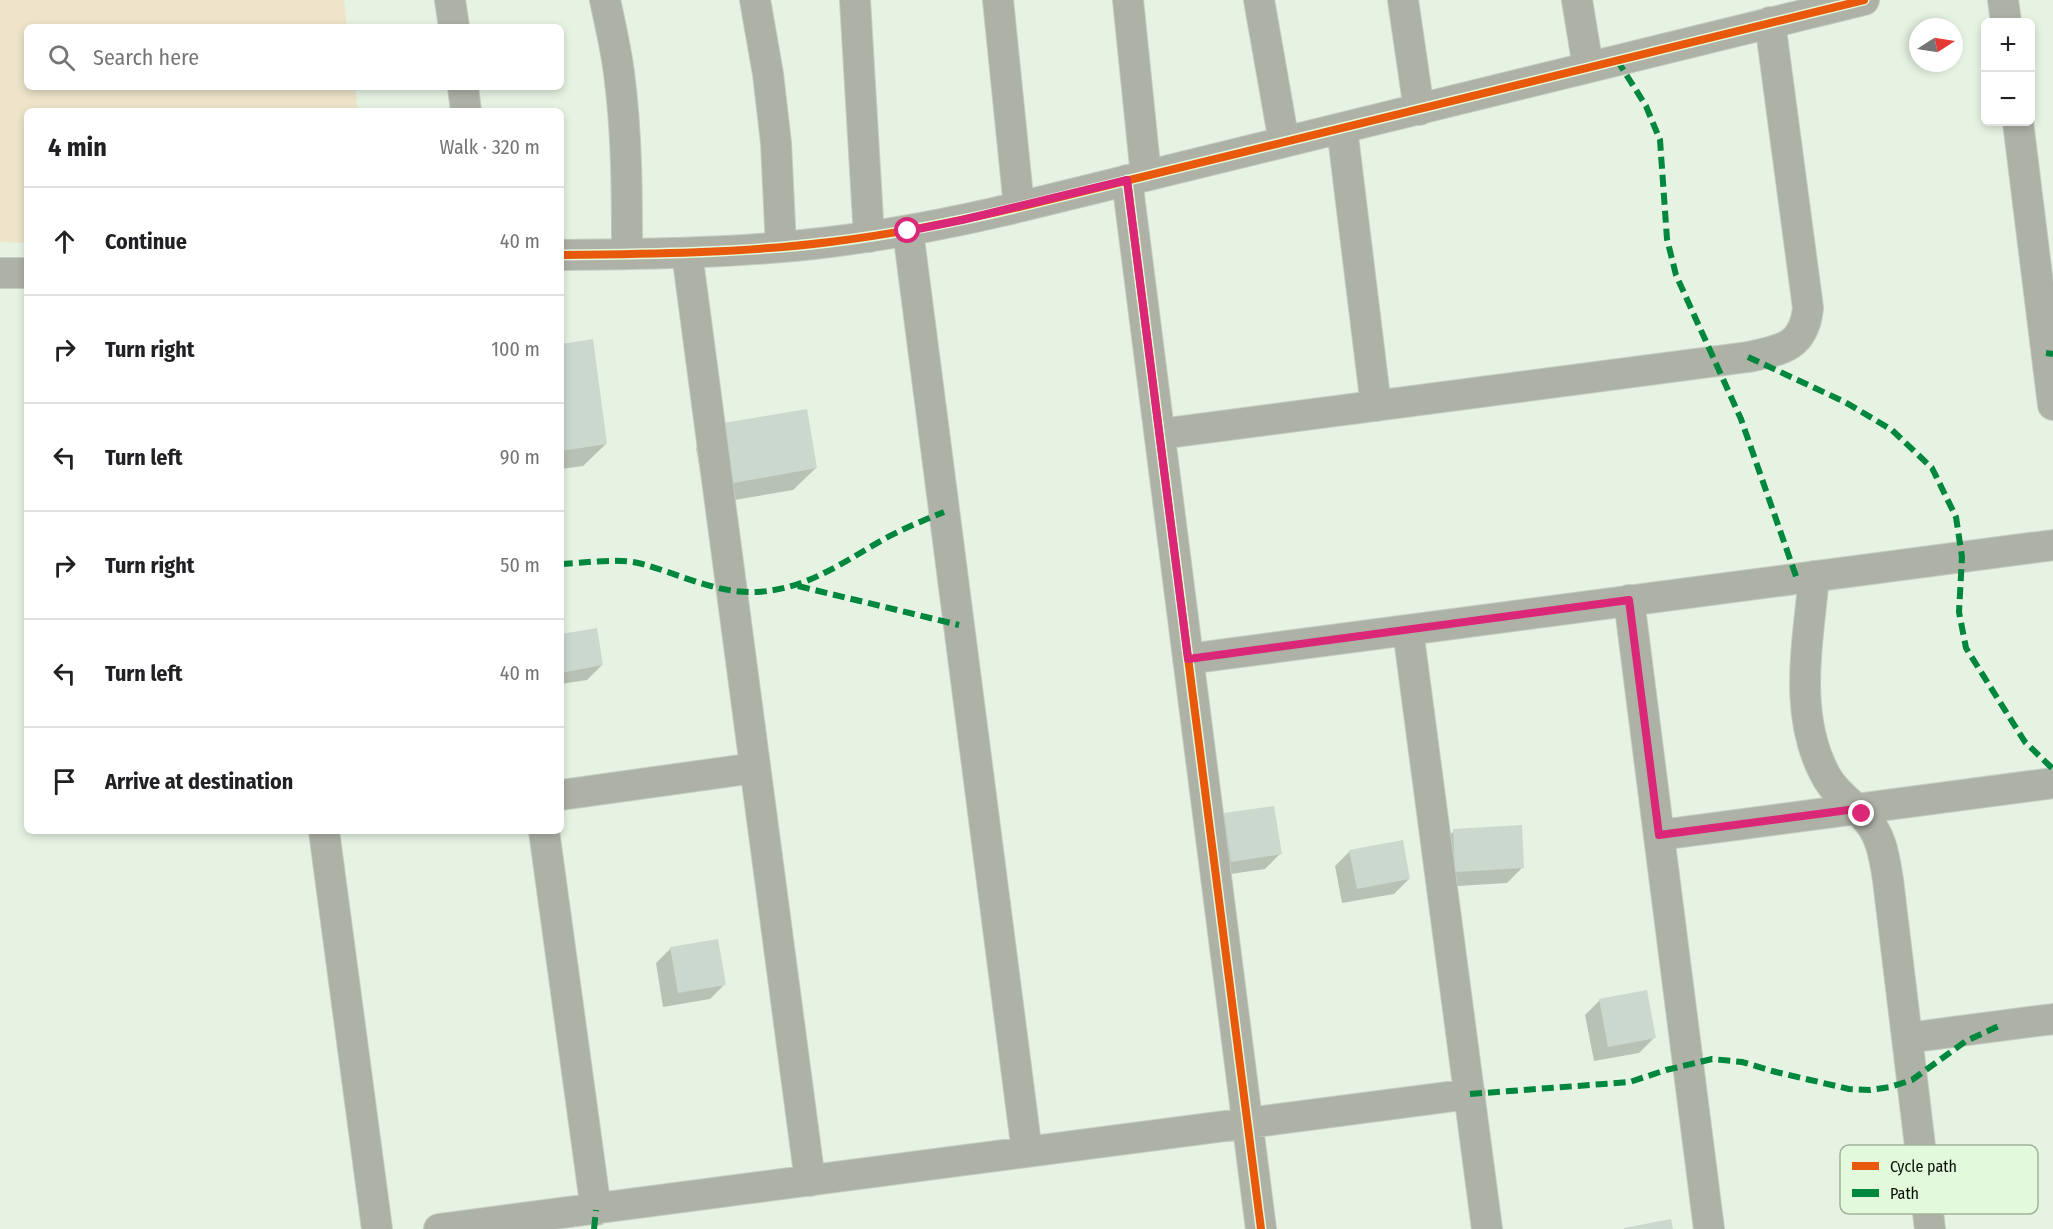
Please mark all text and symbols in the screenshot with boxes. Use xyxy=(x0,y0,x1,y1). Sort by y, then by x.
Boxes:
north arrow xyxy=(1909,18,1963,72)
map controls xyxy=(1981,18,2035,126)
button: + xyxy=(1981,18,2035,72)
search box xyxy=(24,24,564,90)
icon: search xyxy=(45,41,78,74)
text: Search here xyxy=(93,44,199,71)
button: − xyxy=(1981,72,2035,126)
text: 4 min xyxy=(48,132,107,163)
text: Walk · 320 m xyxy=(440,135,540,159)
route start xyxy=(894,217,920,243)
icon: ahead xyxy=(48,225,81,258)
text: Continue xyxy=(105,228,187,255)
text: 40 m xyxy=(500,229,540,253)
icon: right xyxy=(48,333,81,366)
text: Turn right xyxy=(105,336,194,363)
text: 100 m xyxy=(491,337,540,361)
icon: left xyxy=(48,441,81,474)
text: Turn left xyxy=(105,444,183,471)
text: 90 m xyxy=(500,445,540,469)
icon: right xyxy=(48,549,81,582)
text: Turn right xyxy=(105,552,194,579)
text: 50 m xyxy=(500,553,540,577)
icon: left xyxy=(48,657,81,690)
text: Turn left xyxy=(105,660,183,687)
text: 40 m xyxy=(500,661,540,685)
icon: arrive xyxy=(48,765,81,798)
text: Arrive at destination xyxy=(105,768,293,795)
route end xyxy=(1848,800,1874,826)
legend xyxy=(1840,1145,2038,1214)
text: Cycle path xyxy=(1890,1157,1957,1176)
text: Path xyxy=(1890,1184,1919,1203)

